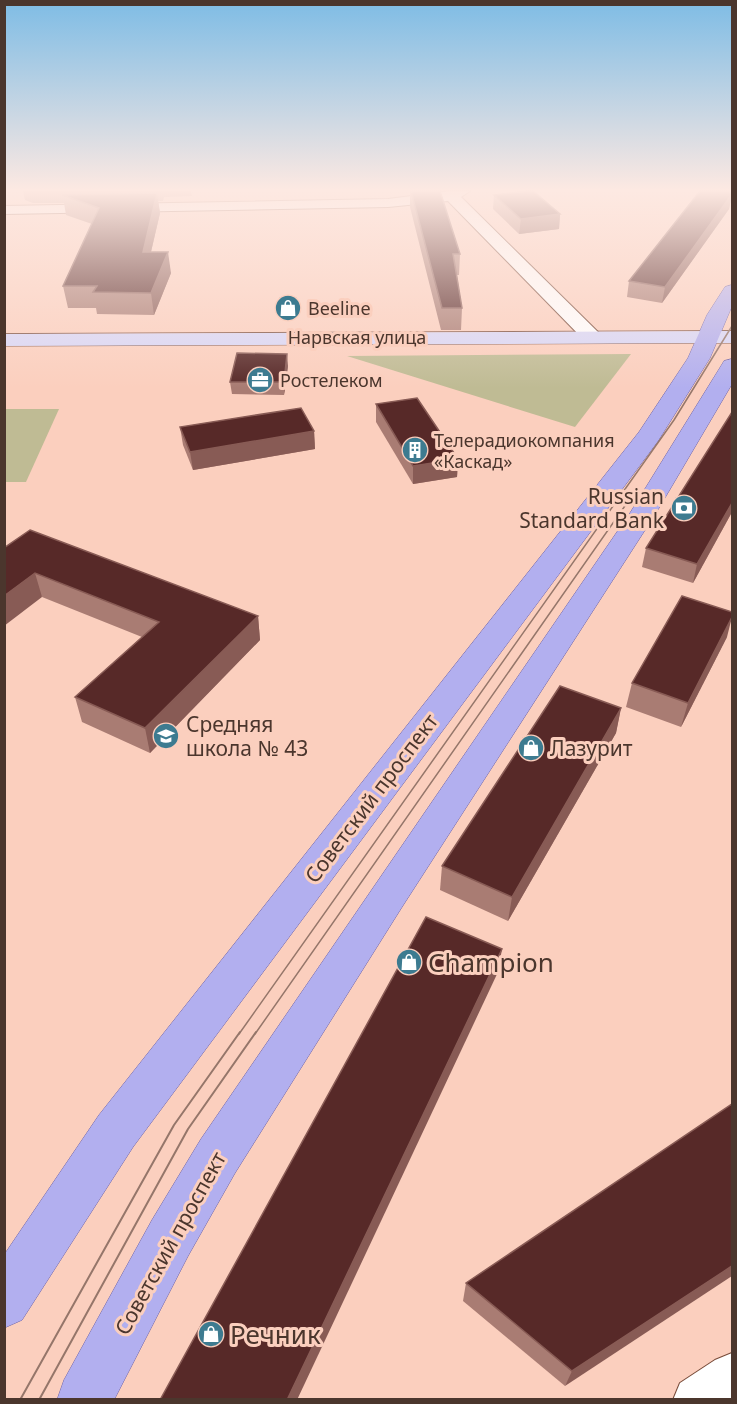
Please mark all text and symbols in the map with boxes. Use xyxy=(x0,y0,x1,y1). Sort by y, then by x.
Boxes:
shop icon: Beeline xyxy=(273,293,303,323)
place label: Beeline xyxy=(308,296,371,320)
street label: Нарвская улица xyxy=(288,325,426,349)
office icon: Ростелеком xyxy=(245,365,275,395)
place label: Ростелеком xyxy=(280,368,383,392)
place label: Телерадиокомпания «Каскад» xyxy=(434,428,615,473)
building icon: Телерадиокомпания «Каскад» xyxy=(400,435,430,465)
place label: Russian Standard Bank xyxy=(519,482,665,534)
bank icon: Russian Standard Bank xyxy=(669,493,699,523)
street label: Советский проспект xyxy=(298,707,444,888)
place label: Средняя школа № 43 xyxy=(186,710,308,762)
school or university icon: Средняя школа № 43 xyxy=(151,721,181,751)
shop icon: Лазурит xyxy=(516,733,546,763)
place label: Лазурит xyxy=(550,734,633,762)
place label: Champion xyxy=(428,944,554,980)
shop icon: Champion xyxy=(394,947,424,977)
street label: Советский проспект xyxy=(108,1146,232,1340)
place label: Речник xyxy=(230,1316,321,1352)
shop icon: Речник xyxy=(196,1319,226,1349)

